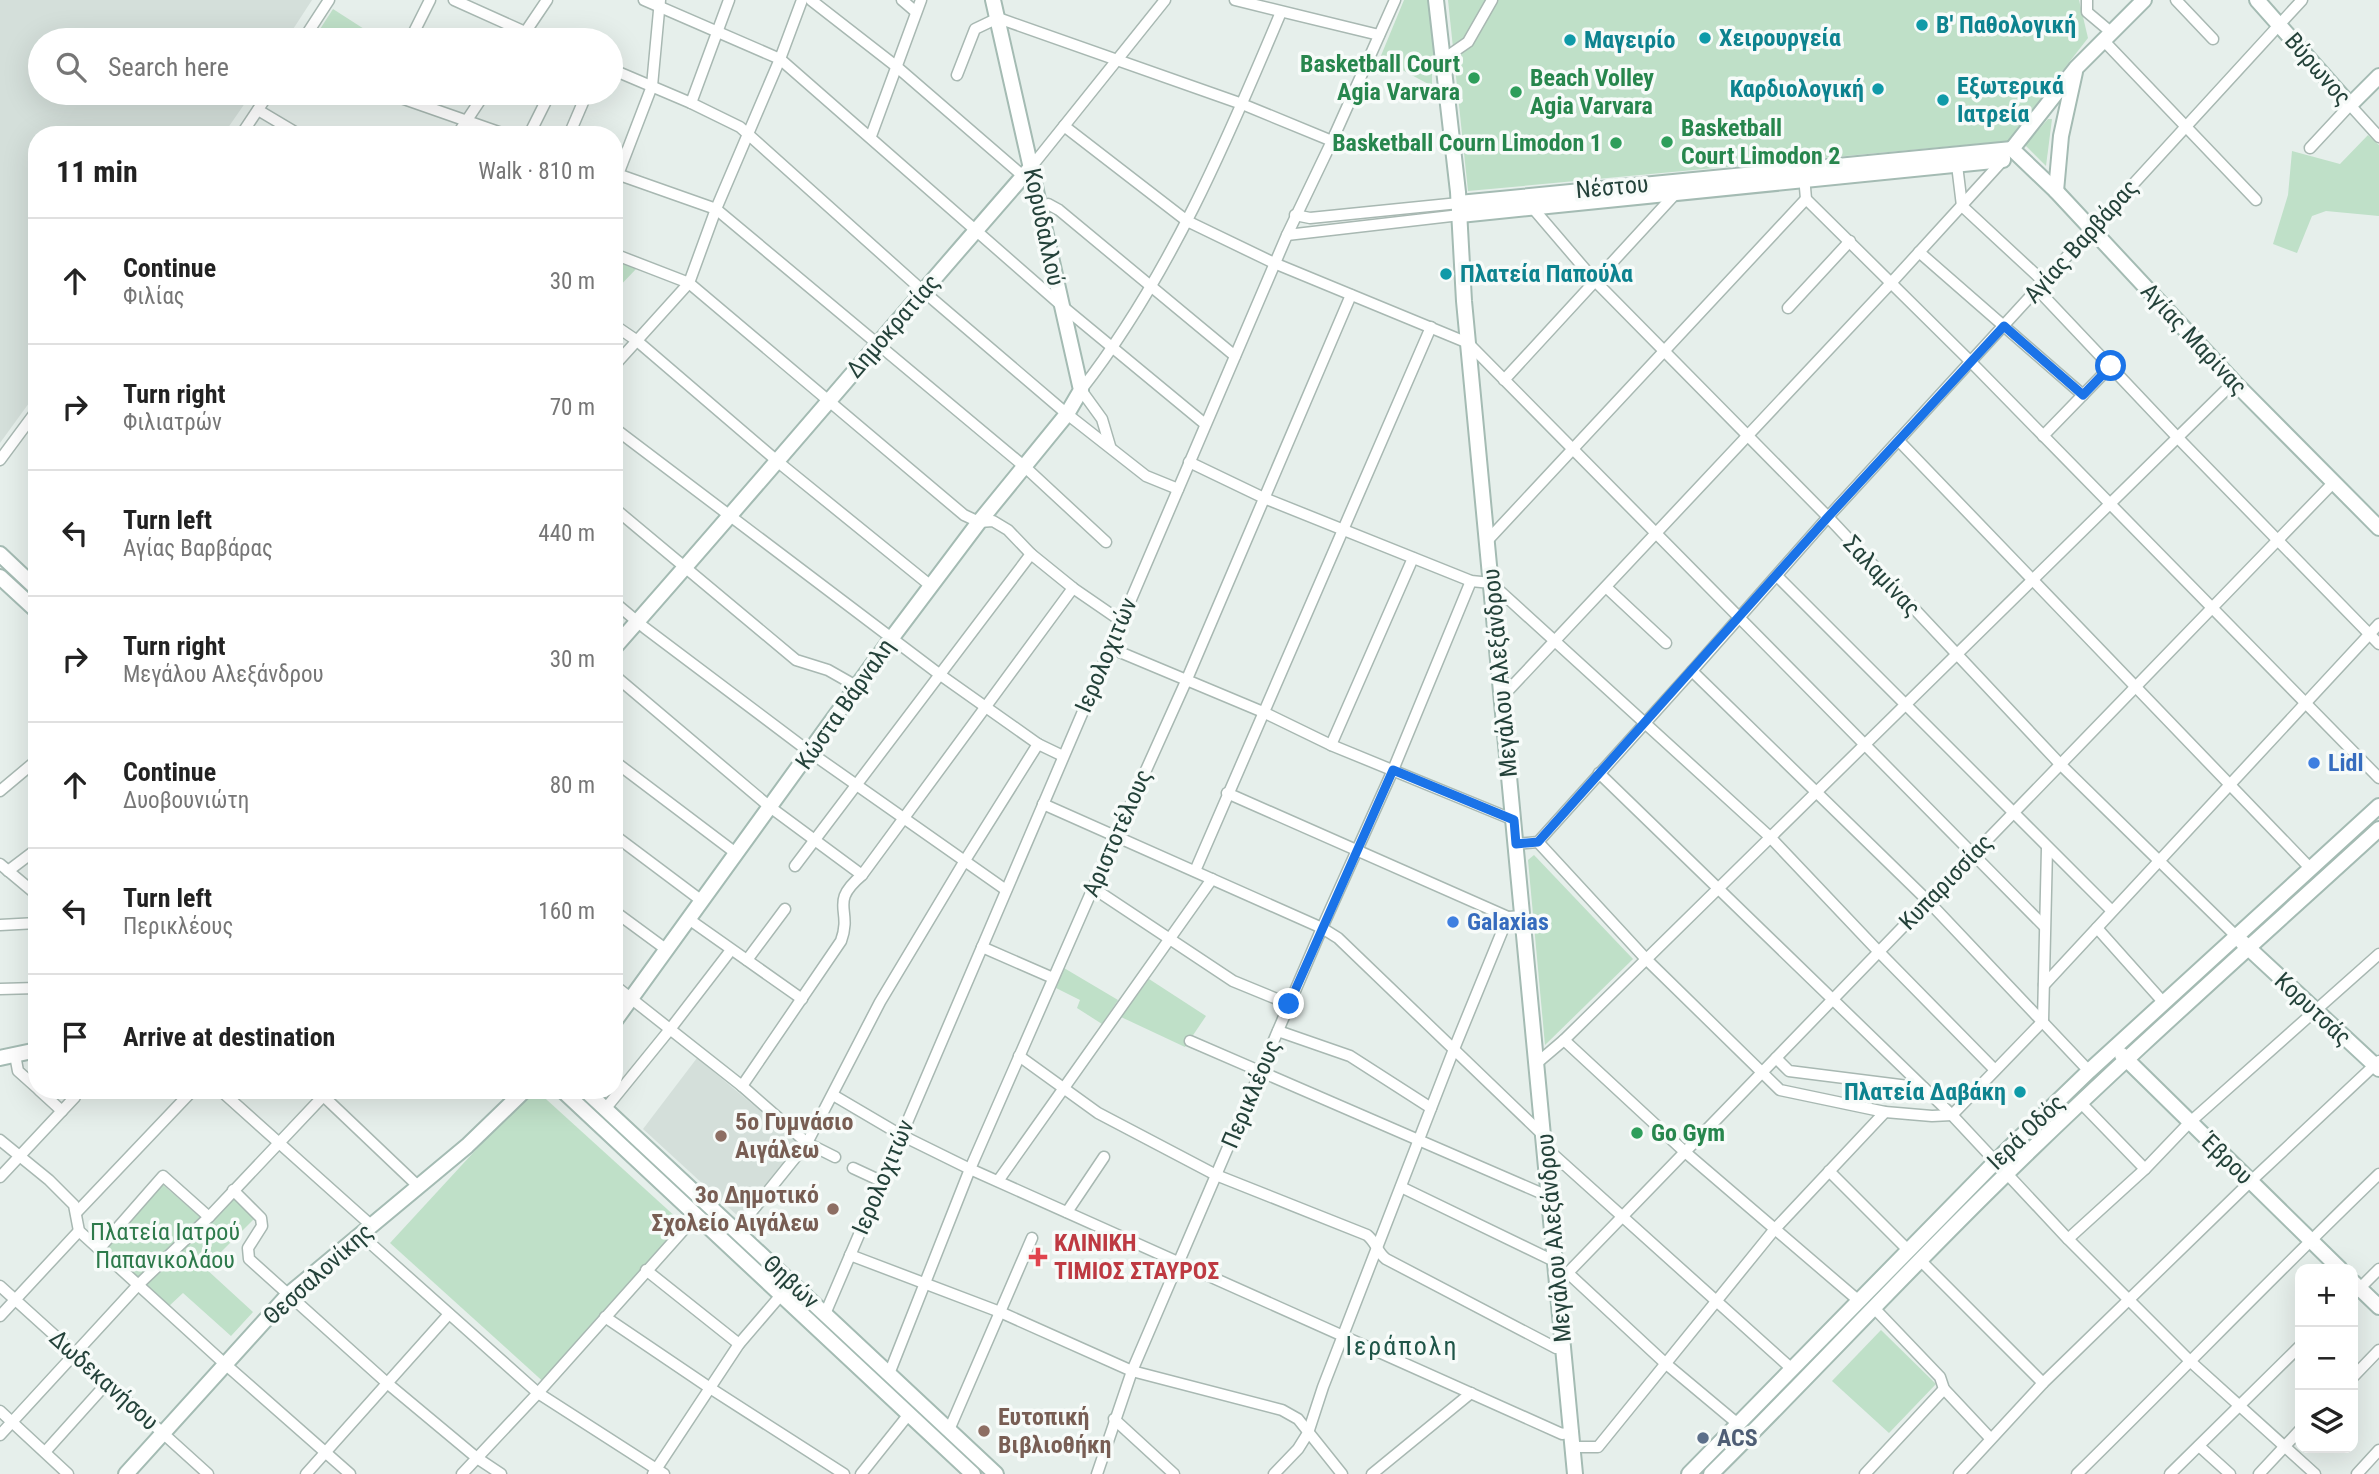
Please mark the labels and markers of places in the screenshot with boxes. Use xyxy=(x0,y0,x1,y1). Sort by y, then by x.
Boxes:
place label: Β' Παθολογική xyxy=(1936,11,2076,39)
marker: Β' Παθολογική xyxy=(1914,17,1930,33)
place label: Χειρουργεία xyxy=(1719,24,1841,52)
place label: Μαγειρίο xyxy=(1584,26,1676,54)
marker: Χειρουργεία xyxy=(1697,30,1713,46)
marker: Μαγειρίο xyxy=(1562,32,1578,48)
place label: Basketball Court Agia Varvara xyxy=(1300,50,1460,106)
place label: Beach Volley Agia Varvara xyxy=(1530,64,1654,120)
marker: Basketball Court Agia Varvara xyxy=(1466,70,1482,86)
place label: Εξωτερικά Ιατρεία xyxy=(1957,72,2064,128)
place label: Καρδιολογική xyxy=(1730,75,1864,103)
marker: Καρδιολογική xyxy=(1870,81,1886,97)
marker: Beach Volley Agia Varvara xyxy=(1508,84,1524,100)
marker: Εξωτερικά Ιατρεία xyxy=(1935,92,1951,108)
place label: Basketball Court Limodon 2 xyxy=(1681,114,1840,170)
place label: Basketball Courn Limodon 1 xyxy=(1332,129,1602,157)
marker: Basketball Court Limodon 2 xyxy=(1659,134,1675,150)
marker: Basketball Courn Limodon 1 xyxy=(1608,135,1624,151)
place label: Πλατεία Παπούλα xyxy=(1460,260,1633,288)
marker: Πλατεία Παπούλα xyxy=(1438,266,1454,282)
place label: Lidl xyxy=(2328,749,2363,777)
marker: Lidl xyxy=(2306,755,2322,771)
place label: Galaxias xyxy=(1467,908,1549,936)
marker: Galaxias xyxy=(1445,914,1461,930)
place label: Πλατεία Δαβάκη xyxy=(1844,1078,2006,1106)
marker: Πλατεία Δαβάκη xyxy=(2012,1084,2028,1100)
place label: 5ο Γυμνάσιο Αιγάλεω xyxy=(735,1108,854,1164)
place label: Go Gym xyxy=(1651,1119,1725,1147)
marker: Go Gym xyxy=(1629,1125,1645,1141)
marker: 5ο Γυμνάσιο Αιγάλεω xyxy=(713,1128,729,1144)
place label: 3ο Δημοτικό Σχολείο Αιγάλεω xyxy=(651,1181,819,1237)
marker: 3ο Δημοτικό Σχολείο Αιγάλεω xyxy=(825,1201,841,1217)
place label: ΚΛΙΝΙΚΗ ΤΙΜΙΟΣ ΣΤΑΥΡΟΣ xyxy=(1054,1229,1219,1285)
marker: ΚΛΙΝΙΚΗ ΤΙΜΙΟΣ ΣΤΑΥΡΟΣ xyxy=(1028,1247,1048,1267)
place label: Ευτοπική Βιβλιοθήκη xyxy=(998,1403,1111,1459)
marker: Ευτοπική Βιβλιοθήκη xyxy=(976,1423,992,1439)
place label: ACS xyxy=(1717,1424,1758,1452)
marker: ACS xyxy=(1695,1430,1711,1446)

